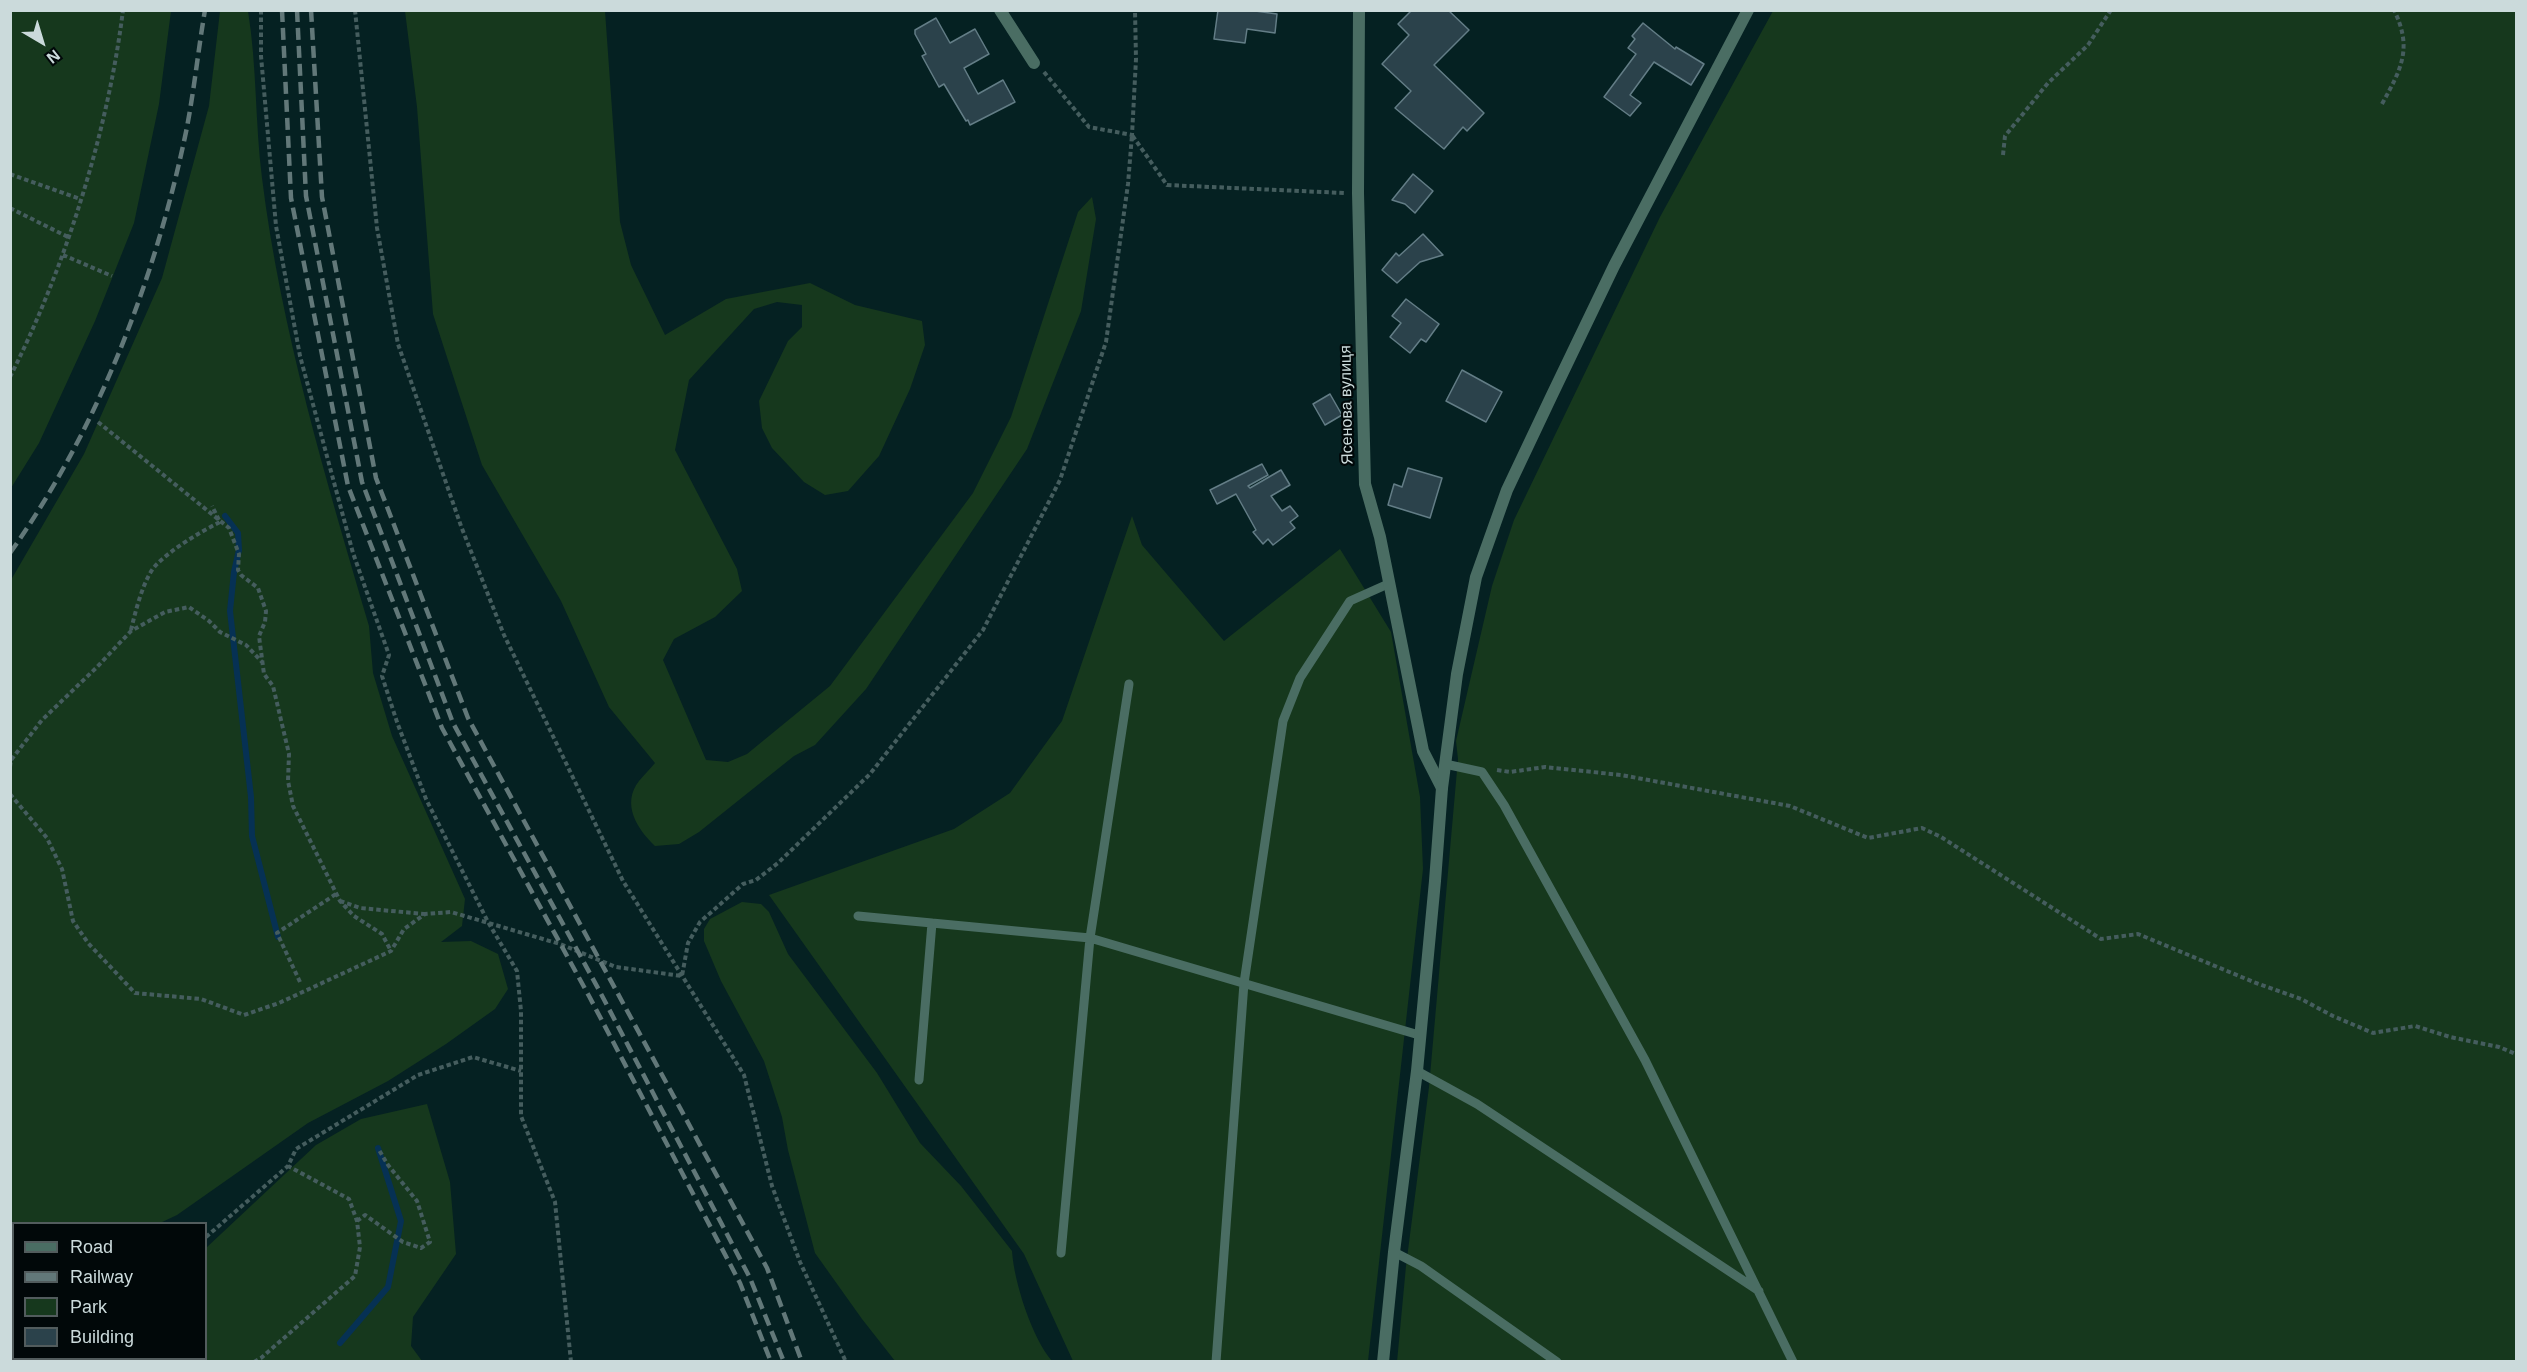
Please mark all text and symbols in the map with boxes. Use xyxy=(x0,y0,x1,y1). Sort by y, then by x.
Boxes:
north arrow xyxy=(12,12,72,72)
text: N xyxy=(44,46,63,67)
street label: Ясенова вулиця xyxy=(1336,345,1358,465)
legend xyxy=(12,1222,207,1360)
text: Road xyxy=(70,1237,113,1257)
text: Railway xyxy=(70,1267,133,1287)
text: Park xyxy=(70,1297,107,1317)
text: Building xyxy=(70,1327,134,1347)

